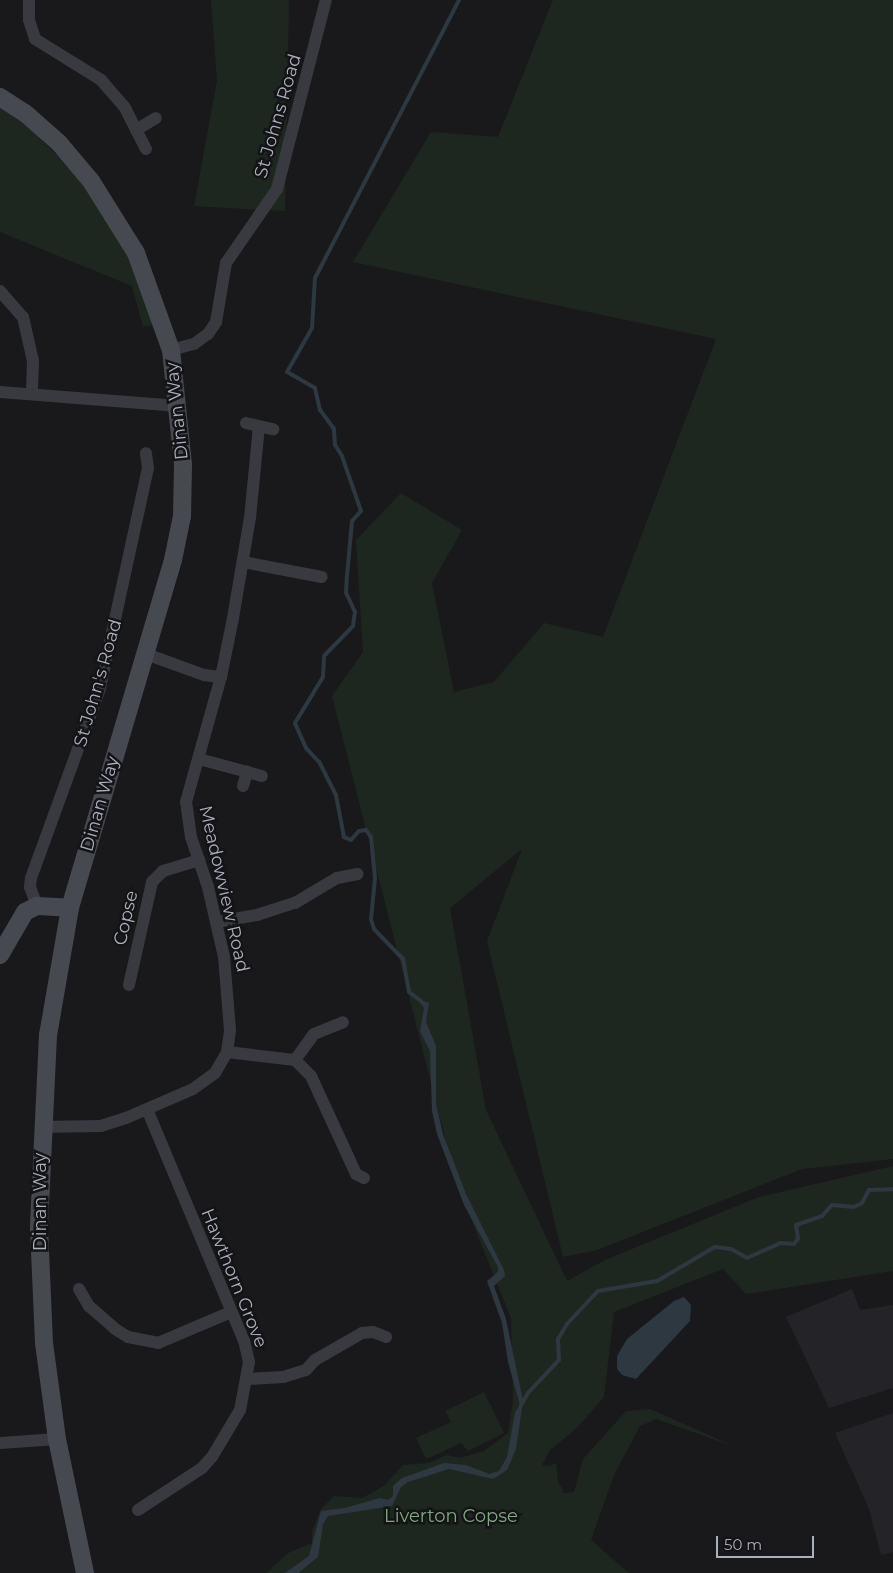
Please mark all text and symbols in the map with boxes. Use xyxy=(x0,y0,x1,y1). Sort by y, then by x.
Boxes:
street label: St Johns Road xyxy=(250,51,306,181)
street label: Dinan Way xyxy=(161,361,193,461)
street label: St John's Road xyxy=(69,617,127,749)
street label: Dinan Way xyxy=(76,754,124,854)
street label: Meadowview Road xyxy=(194,804,254,974)
street label: Copse xyxy=(109,889,143,947)
street label: Dinan Way xyxy=(29,1153,51,1251)
street label: Hawthorn Grove xyxy=(196,1205,272,1351)
park label: Liverton Copse xyxy=(384,1505,518,1527)
scale bar xyxy=(718,1526,816,1558)
text: 50 m xyxy=(724,1535,762,1554)

